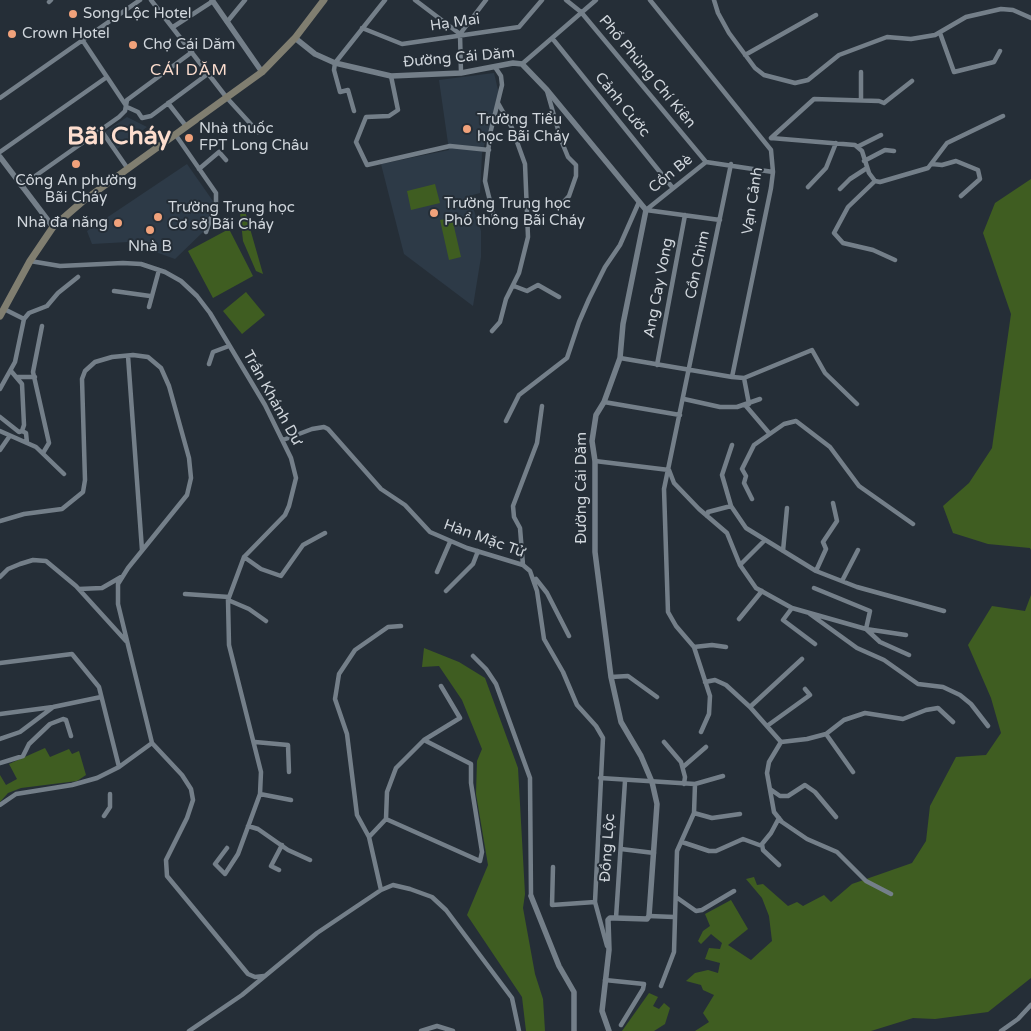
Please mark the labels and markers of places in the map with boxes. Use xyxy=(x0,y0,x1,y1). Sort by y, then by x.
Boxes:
place label: Song Lộc Hotel xyxy=(83,5,192,23)
marker: Song Lộc Hotel xyxy=(67,8,79,20)
place label: Crown Hotel xyxy=(22,25,110,43)
marker: Crown Hotel xyxy=(6,28,18,40)
place label: Chợ Cái Dăm xyxy=(143,36,235,54)
marker: Chợ Cái Dăm xyxy=(127,39,139,51)
place label: Trường Tiểu học Bãi Cháy xyxy=(477,111,570,146)
place label: Nhà thuốc FPT Long Châu xyxy=(199,120,309,155)
marker: Trường Tiểu học Bãi Cháy xyxy=(461,123,473,135)
marker: Nhà thuốc FPT Long Châu xyxy=(183,132,195,144)
marker: Công An phường Bãi Cháy xyxy=(70,158,82,170)
place label: Công An phường Bãi Cháy xyxy=(15,172,137,207)
place label: Trường Trung học Phổ thông Bãi Cháy xyxy=(444,195,585,230)
place label: Trường Trung học Cơ sở Bãi Cháy xyxy=(168,199,295,234)
marker: Trường Trung học Phổ thông Bãi Cháy xyxy=(428,207,440,219)
marker: Trường Trung học Cơ sở Bãi Cháy xyxy=(152,211,164,223)
place label: Nhà đa năng xyxy=(17,214,108,232)
marker: Nhà đa năng xyxy=(112,217,124,229)
marker: Nhà B xyxy=(144,224,156,236)
place label: Nhà B xyxy=(128,238,172,256)

